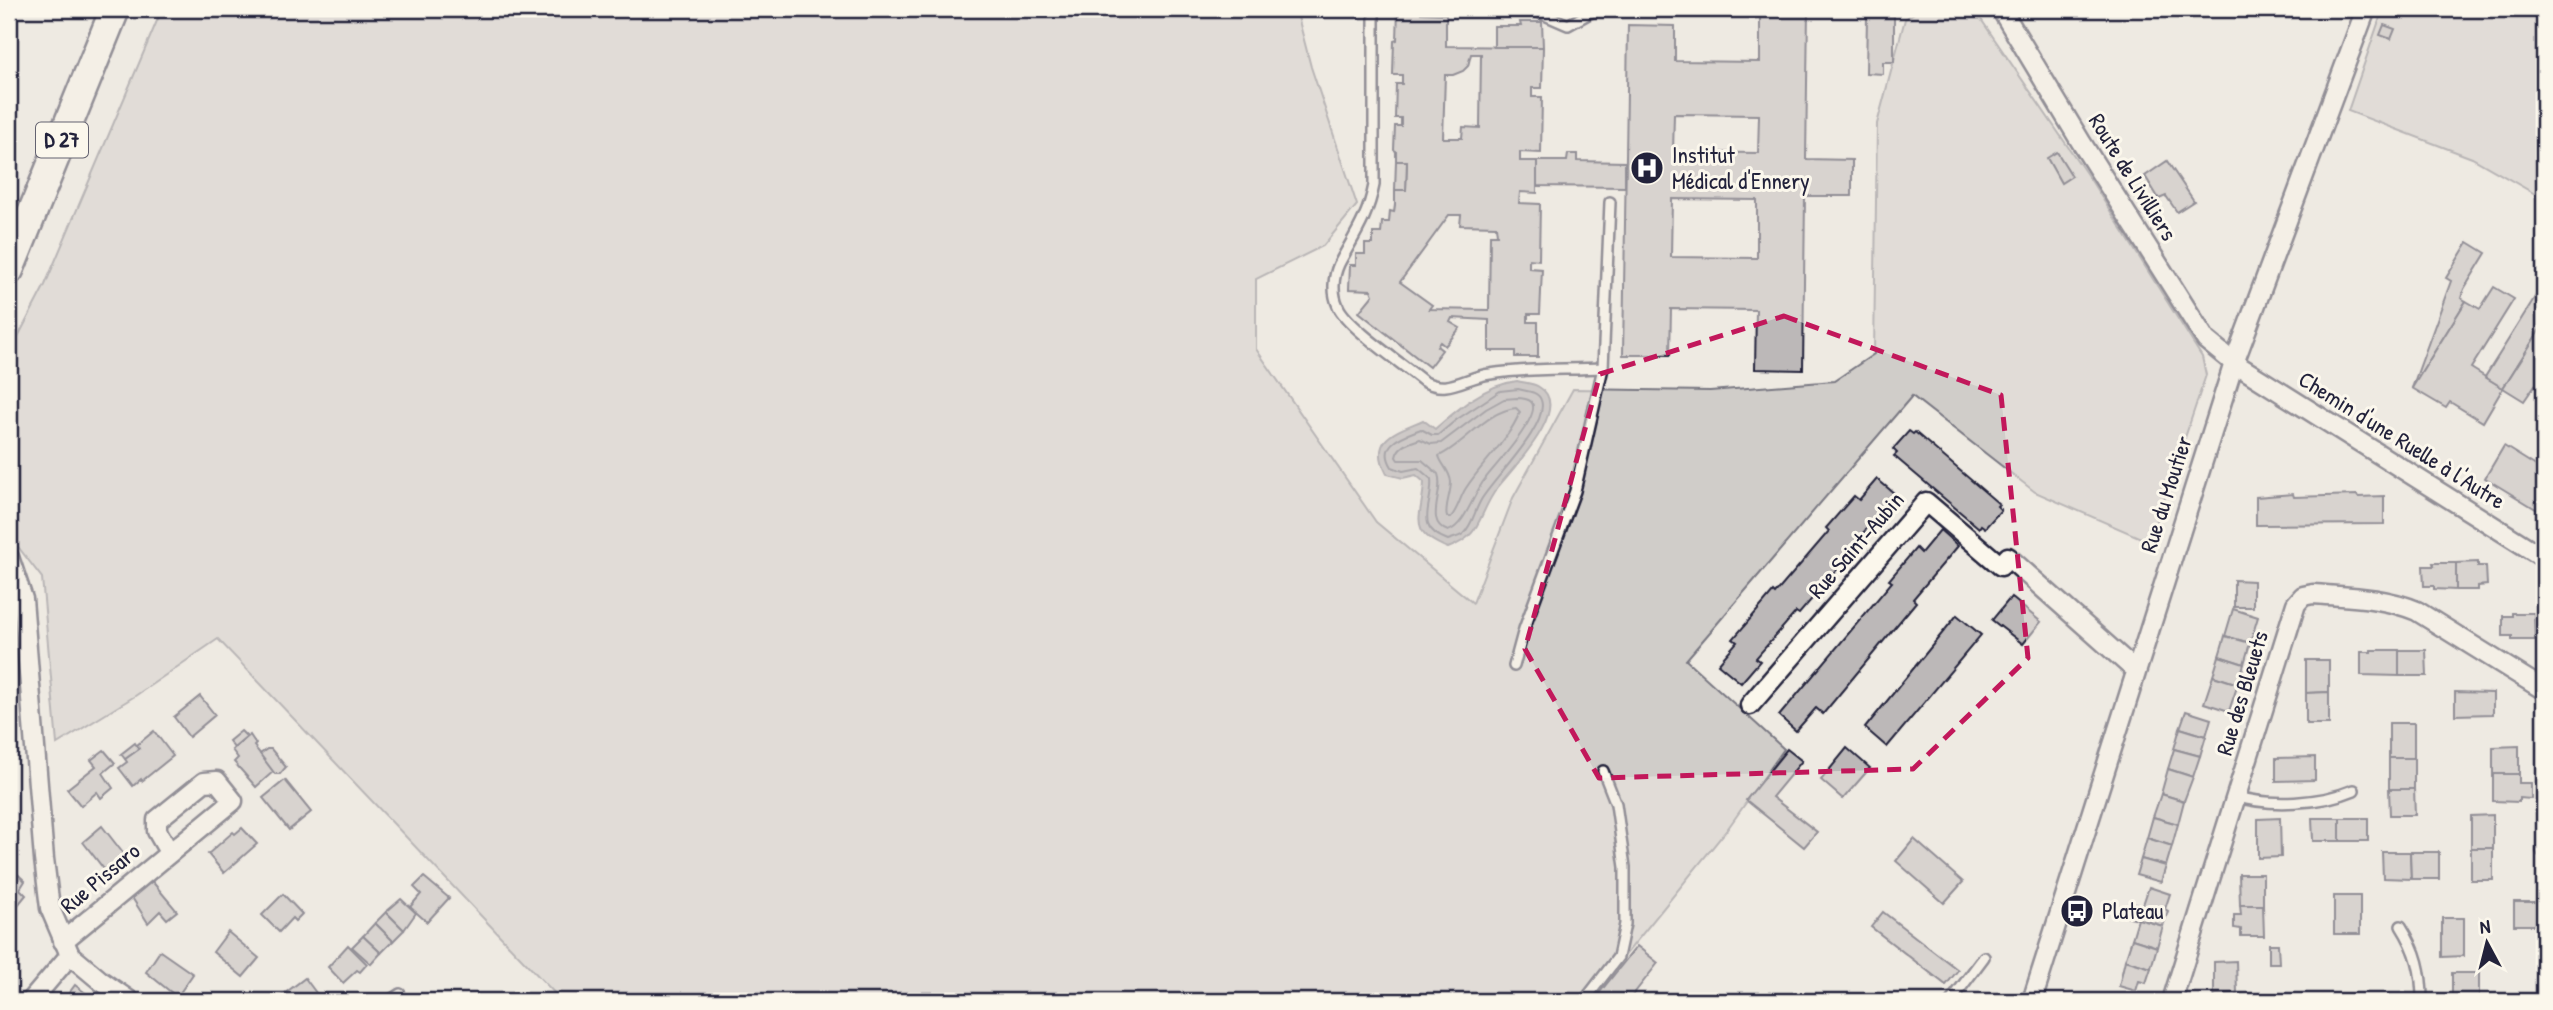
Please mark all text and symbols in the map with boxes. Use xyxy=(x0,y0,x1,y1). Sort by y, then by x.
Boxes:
street label: Route de Livilliers xyxy=(2082,107,2185,246)
road number: D 27 xyxy=(36,122,88,158)
place label: Institut Médical d'Ennery xyxy=(1672,139,1810,196)
hospital icon: Institut Médical d'Ennery xyxy=(1628,149,1666,187)
street label: Chemin d'une Ruelle à l'Autre xyxy=(2293,363,2512,516)
street label: Rue du Moutier xyxy=(2132,431,2199,556)
street label: Rue Saint-Aubin xyxy=(1801,485,1911,605)
street label: Rue des Bleuets xyxy=(2208,627,2275,759)
street label: Rue Pissaro xyxy=(53,835,146,920)
bus stop icon: Plateau xyxy=(2058,892,2096,930)
place label: Plateau xyxy=(2102,895,2163,926)
north arrow xyxy=(2452,908,2522,978)
text: N xyxy=(2478,913,2492,940)

